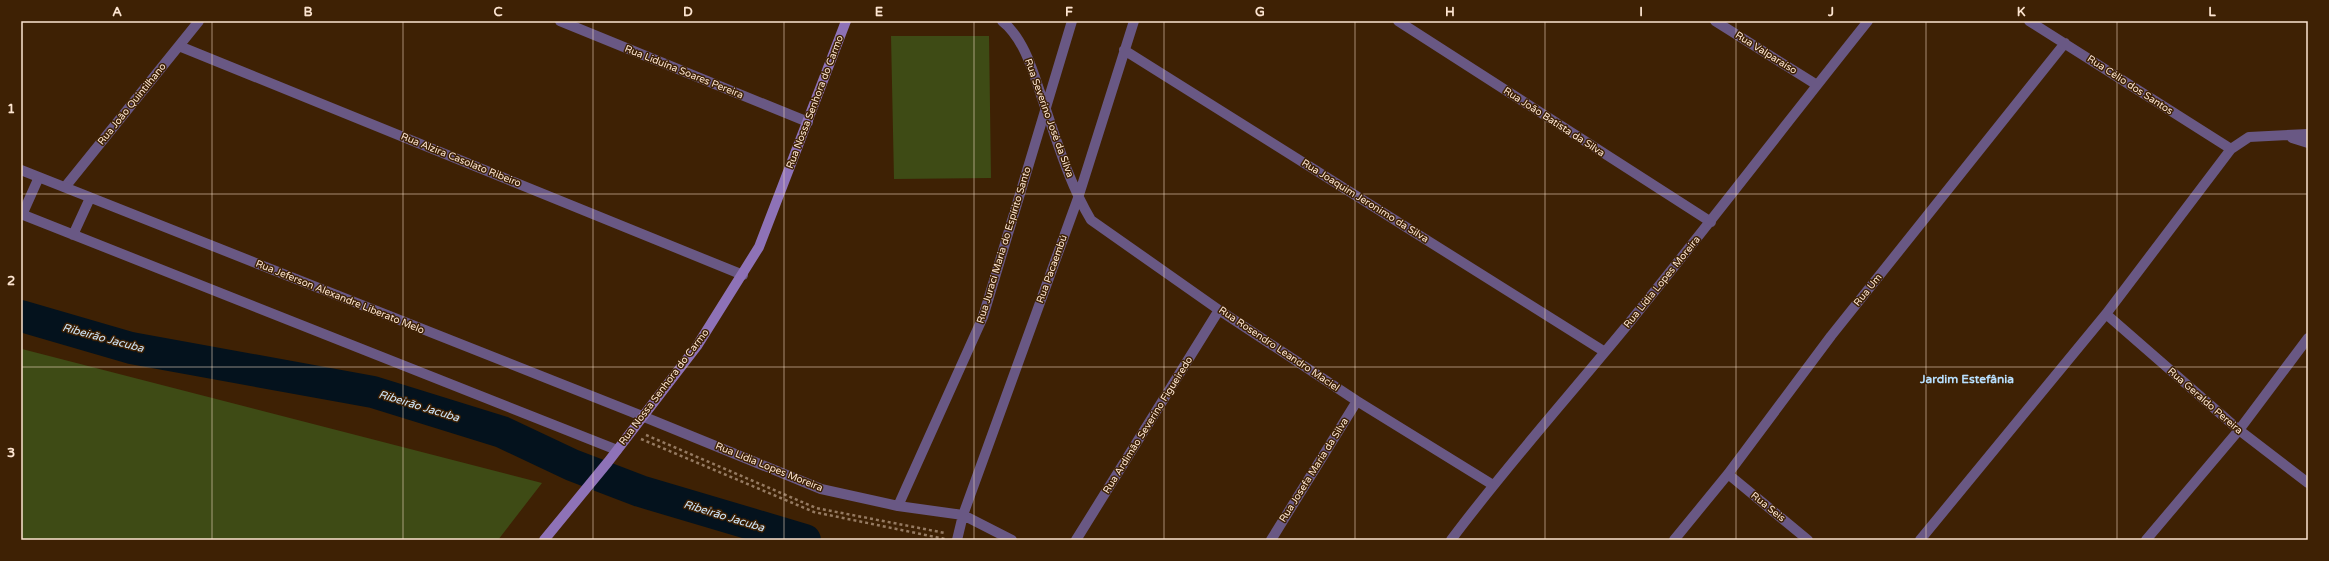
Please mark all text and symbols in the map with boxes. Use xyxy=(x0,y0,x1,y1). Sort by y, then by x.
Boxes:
text: A xyxy=(112,4,122,20)
text: B xyxy=(303,4,313,20)
text: C xyxy=(493,4,503,20)
text: D xyxy=(683,4,693,20)
text: E xyxy=(875,4,883,20)
text: F xyxy=(1065,4,1073,20)
text: G xyxy=(1255,4,1265,20)
text: H xyxy=(1445,4,1455,20)
text: I xyxy=(1639,4,1643,20)
text: J xyxy=(1827,4,1834,20)
text: K xyxy=(2017,4,2026,20)
text: L xyxy=(2208,4,2216,20)
street label: Rua Valparaíso xyxy=(1733,29,1799,77)
street label: Rua Nossa Senhora do Carmo xyxy=(784,34,846,170)
street label: Rua Liduína Soares Pereira xyxy=(623,43,745,101)
street label: Rua Célio dos Santos xyxy=(2085,53,2175,117)
street label: Rua Severino José da Silva xyxy=(1022,57,1076,179)
street label: Rua João Quintilhano xyxy=(95,61,169,147)
street label: Rua João Batista da Silva xyxy=(1501,85,1607,159)
text: 1 xyxy=(7,101,15,117)
street label: Rua Alzira Casolato Ribeiro xyxy=(399,130,523,190)
street label: Rua Joaquim Jeronimo da Silva xyxy=(1299,157,1431,245)
street label: Rua Juraci Maria do Espírito Santo xyxy=(974,165,1034,325)
street label: Rua Pacaembú xyxy=(1034,233,1070,305)
street label: Rua Lídia Lopes Moreira xyxy=(1621,234,1703,330)
street label: Rua Jeferson Alexandre Liberato Melo xyxy=(254,258,426,336)
street label: Rua Um xyxy=(1851,271,1885,309)
text: 2 xyxy=(7,273,15,289)
street label: Rua Rosendro Leandro Maciel xyxy=(1216,304,1342,394)
water label: Ribeirão Jacuba xyxy=(61,321,146,355)
street label: Rua Nossa Senhora do Carmo xyxy=(616,327,712,447)
street label: Rua Ardimão Severino Figueiredo xyxy=(1101,354,1195,496)
street label: Rua Geraldo Pereira xyxy=(2165,365,2245,437)
district label: Jardim Estefânia xyxy=(1919,372,2014,386)
water label: Ribeirão Jacuba xyxy=(377,388,462,425)
street label: Rua Josefa Maria da Silva xyxy=(1277,416,1351,524)
street label: Rua Lídia Lopes Moreira xyxy=(714,440,824,494)
text: 3 xyxy=(7,445,15,461)
street label: Rua Seis xyxy=(1748,490,1788,525)
water label: Ribeirão Jacuba xyxy=(682,498,767,535)

